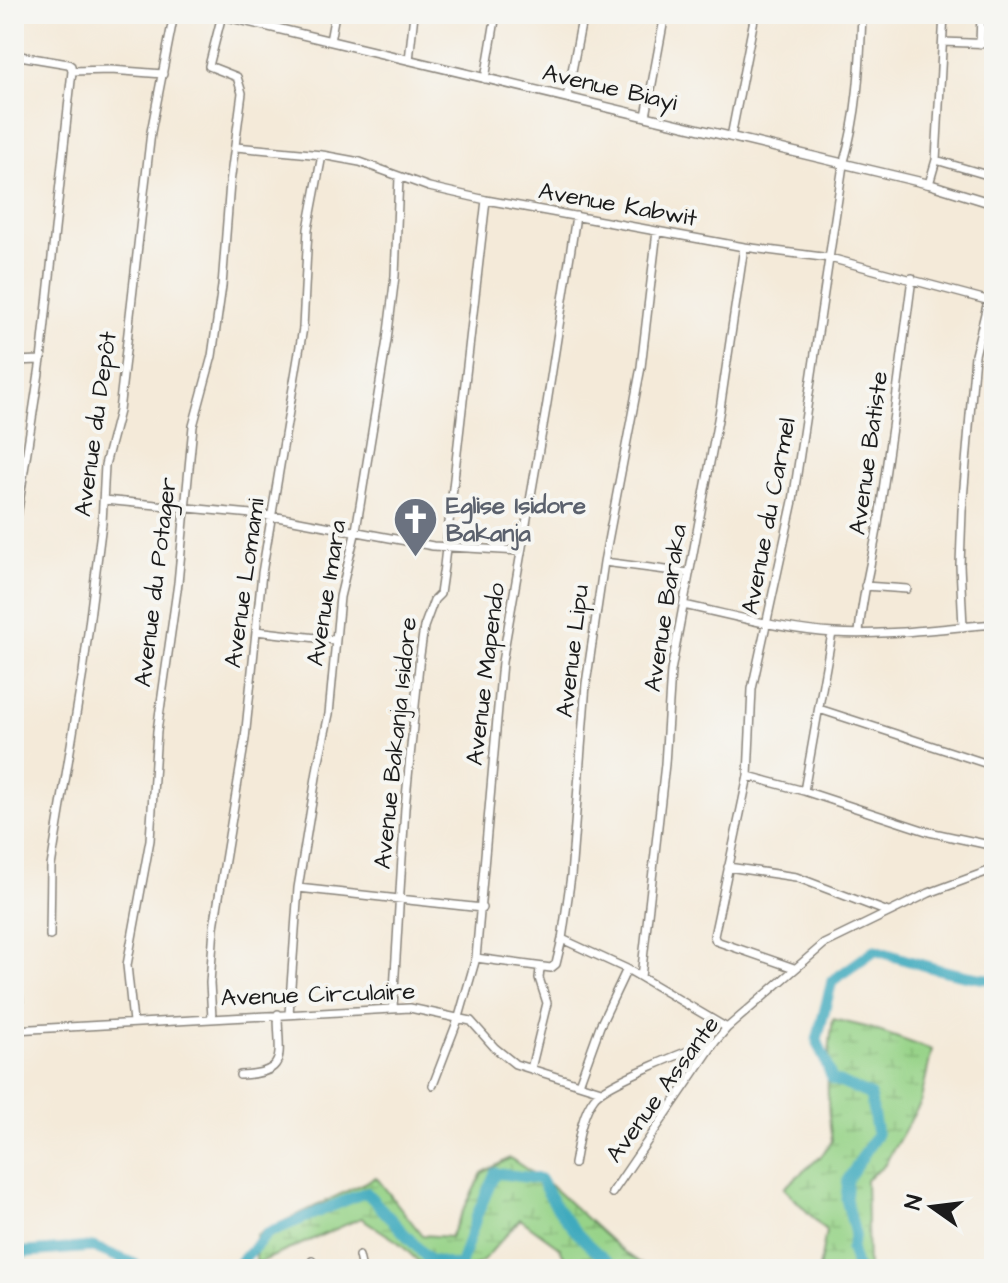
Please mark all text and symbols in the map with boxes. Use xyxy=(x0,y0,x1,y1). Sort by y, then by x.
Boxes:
street label: Avenue Biayi xyxy=(539,56,681,121)
street label: Avenue Kabwit xyxy=(536,174,700,236)
street label: Avenue du Depôt xyxy=(66,329,126,519)
street label: Avenue Batiste xyxy=(841,369,897,537)
street label: Avenue du Carmel xyxy=(733,415,805,617)
street label: Avenue du Potager xyxy=(126,475,187,689)
place label: Eglise Isidore Bakanja xyxy=(446,489,586,551)
church icon: Eglise Isidore Bakanja xyxy=(391,495,439,558)
street label: Avenue Lomami xyxy=(216,496,274,670)
street label: Avenue Imara xyxy=(299,518,355,669)
street label: Avenue Baraka xyxy=(636,522,696,694)
street label: Avenue Mapendo xyxy=(458,580,514,767)
street label: Avenue Lipu xyxy=(548,583,598,719)
street label: Avenue Bakanja Isidore xyxy=(366,615,426,871)
street label: Avenue Circulaire xyxy=(220,975,416,1015)
street label: Avenue Assante xyxy=(598,1009,728,1170)
north arrow xyxy=(892,1167,972,1247)
text: N xyxy=(897,1192,931,1213)

